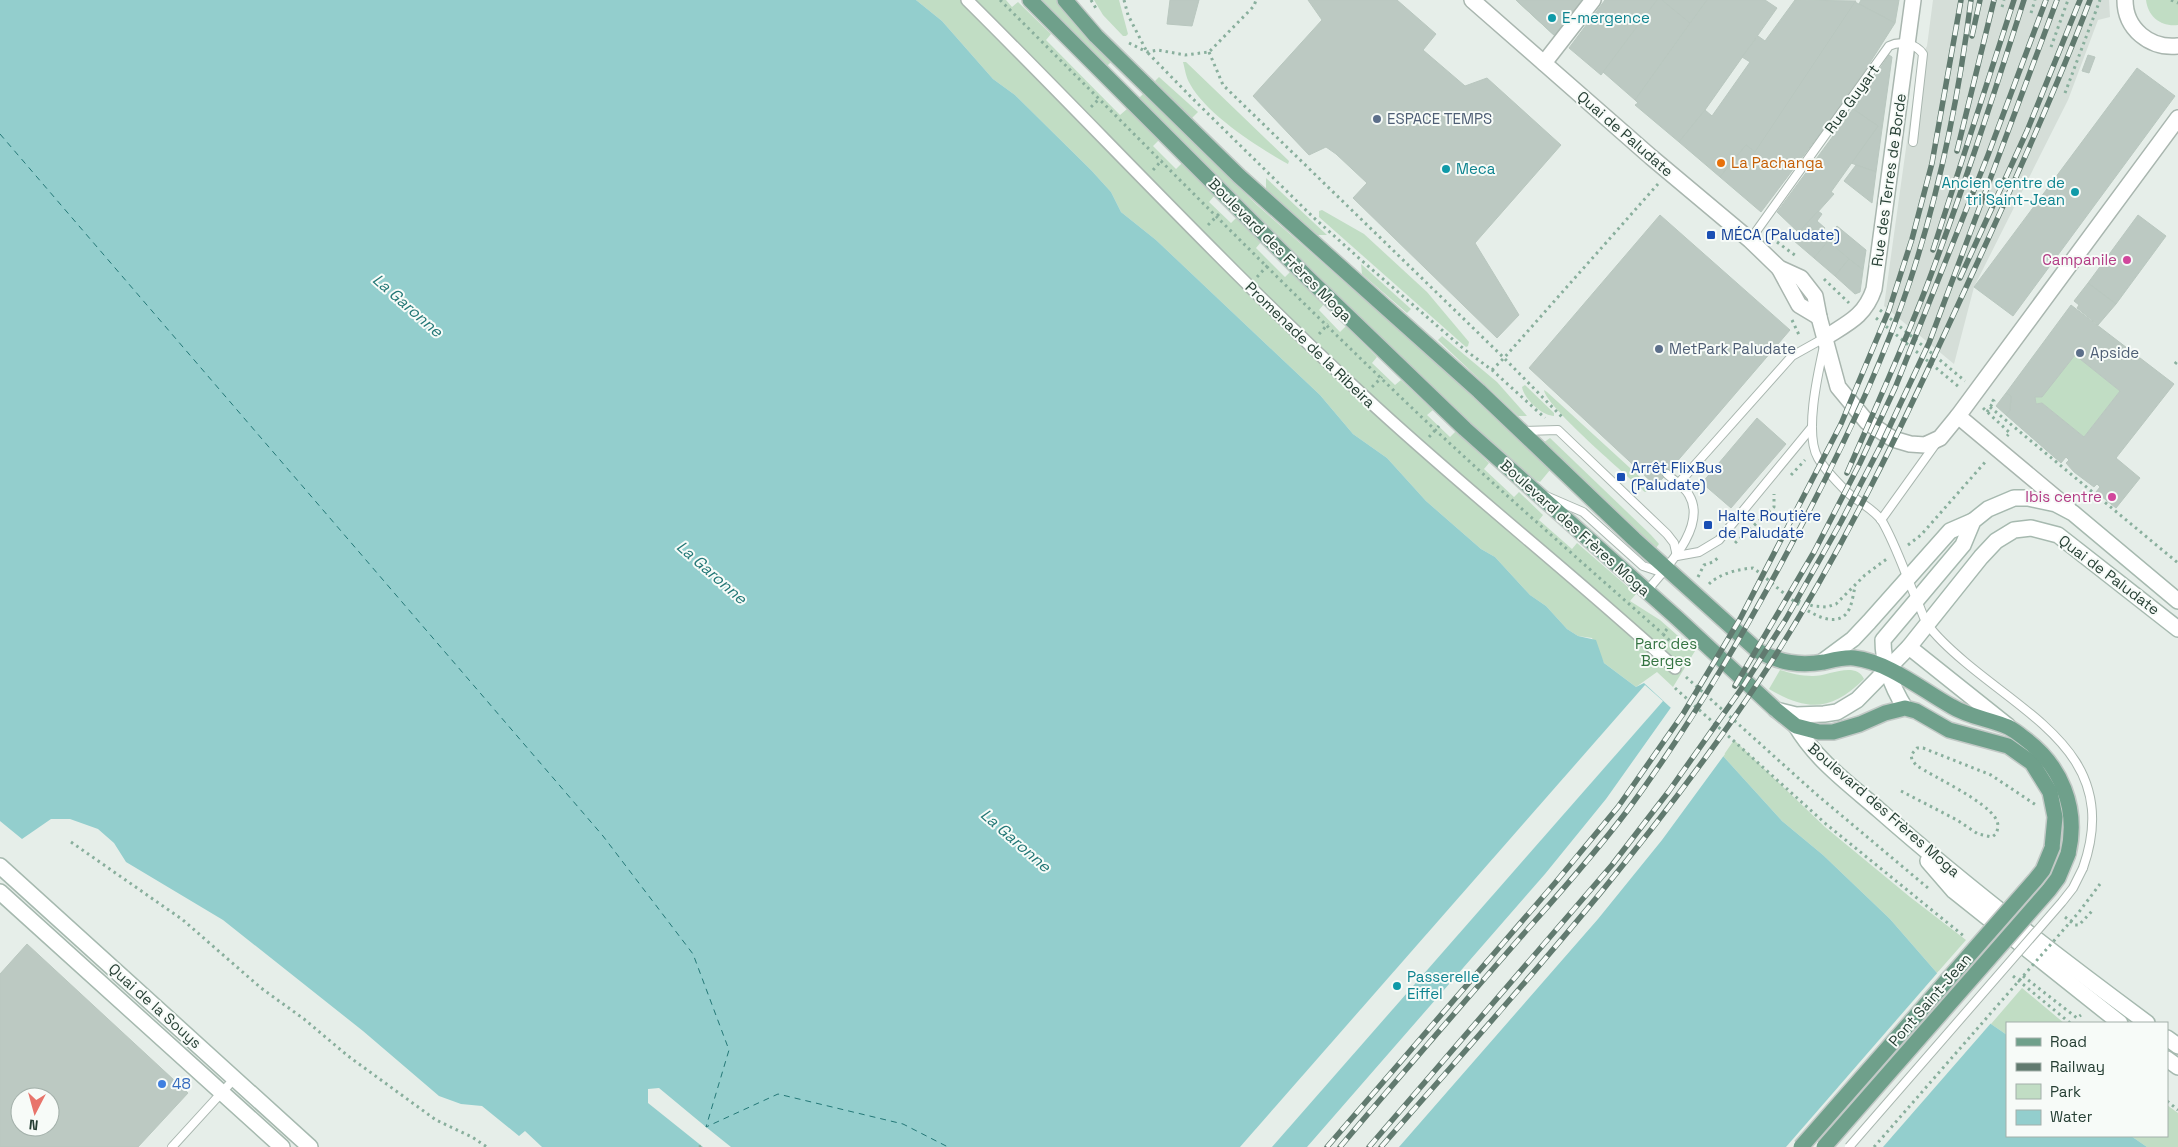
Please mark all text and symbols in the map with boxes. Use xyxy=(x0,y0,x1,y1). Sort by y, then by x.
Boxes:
place label: E-mergence xyxy=(1562,8,1650,27)
marker: E-mergence xyxy=(1546,12,1558,24)
street label: Rue Guyart xyxy=(1820,60,1883,137)
street label: Quai de Paludate xyxy=(1573,87,1677,181)
street label: Rue des Terres de Borde xyxy=(1867,92,1910,268)
place label: ESPACE TEMPS xyxy=(1387,109,1492,128)
marker: ESPACE TEMPS xyxy=(1371,113,1383,125)
place label: La Pachanga xyxy=(1731,153,1824,172)
marker: La Pachanga xyxy=(1715,157,1727,169)
place label: Meca xyxy=(1456,159,1496,178)
marker: Meca xyxy=(1440,163,1452,175)
place label: Ancien centre de tri Saint-Jean xyxy=(1941,173,2065,209)
street label: Boulevard des Frères Moga xyxy=(1205,174,1356,326)
marker: Ancien centre de tri Saint-Jean xyxy=(2069,186,2081,198)
place label: MÉCA (Paludate) xyxy=(1721,225,1840,245)
marker: MÉCA (Paludate) xyxy=(1705,229,1717,241)
place label: Campanile xyxy=(2042,250,2117,269)
marker: Campanile xyxy=(2121,254,2133,266)
water label: La Garonne xyxy=(368,269,448,342)
street label: Promenade de la Ribeira xyxy=(1241,278,1380,412)
place label: MetPark Paludate xyxy=(1669,339,1796,358)
marker: MetPark Paludate xyxy=(1653,343,1665,355)
place label: Apside xyxy=(2090,343,2139,362)
marker: Apside xyxy=(2074,347,2086,359)
street label: Boulevard des Frères Moga xyxy=(1496,455,1654,600)
place label: Arrêt FlixBus (Paludate) xyxy=(1631,458,1722,495)
marker: Arrêt FlixBus (Paludate) xyxy=(1615,471,1627,483)
place label: Ibis centre xyxy=(2025,487,2102,506)
marker: Ibis centre xyxy=(2106,491,2118,503)
place label: Halte Routière de Paludate xyxy=(1718,506,1821,542)
marker: Halte Routière de Paludate xyxy=(1702,519,1714,531)
street label: Quai de Paludate xyxy=(2055,530,2164,619)
water label: La Garonne xyxy=(672,536,752,609)
park label: Parc des Berges xyxy=(1635,634,1697,670)
street label: Boulevard des Frères Moga xyxy=(1804,738,1964,881)
water label: La Garonne xyxy=(976,804,1056,877)
street label: Pont Saint-Jean xyxy=(1884,949,1975,1050)
street label: Quai de la Souys xyxy=(105,959,206,1052)
place label: Passerelle Eiffel xyxy=(1407,967,1480,1003)
marker: Passerelle Eiffel xyxy=(1391,980,1403,992)
legend xyxy=(2006,1022,2168,1137)
text: Road xyxy=(2050,1032,2087,1051)
text: Railway xyxy=(2050,1057,2105,1076)
place label: 48 xyxy=(172,1074,191,1093)
marker: 48 xyxy=(156,1078,168,1090)
text: Park xyxy=(2050,1082,2081,1101)
north arrow xyxy=(10,1087,60,1137)
text: Water xyxy=(2050,1107,2093,1126)
text: N xyxy=(28,1115,39,1134)

